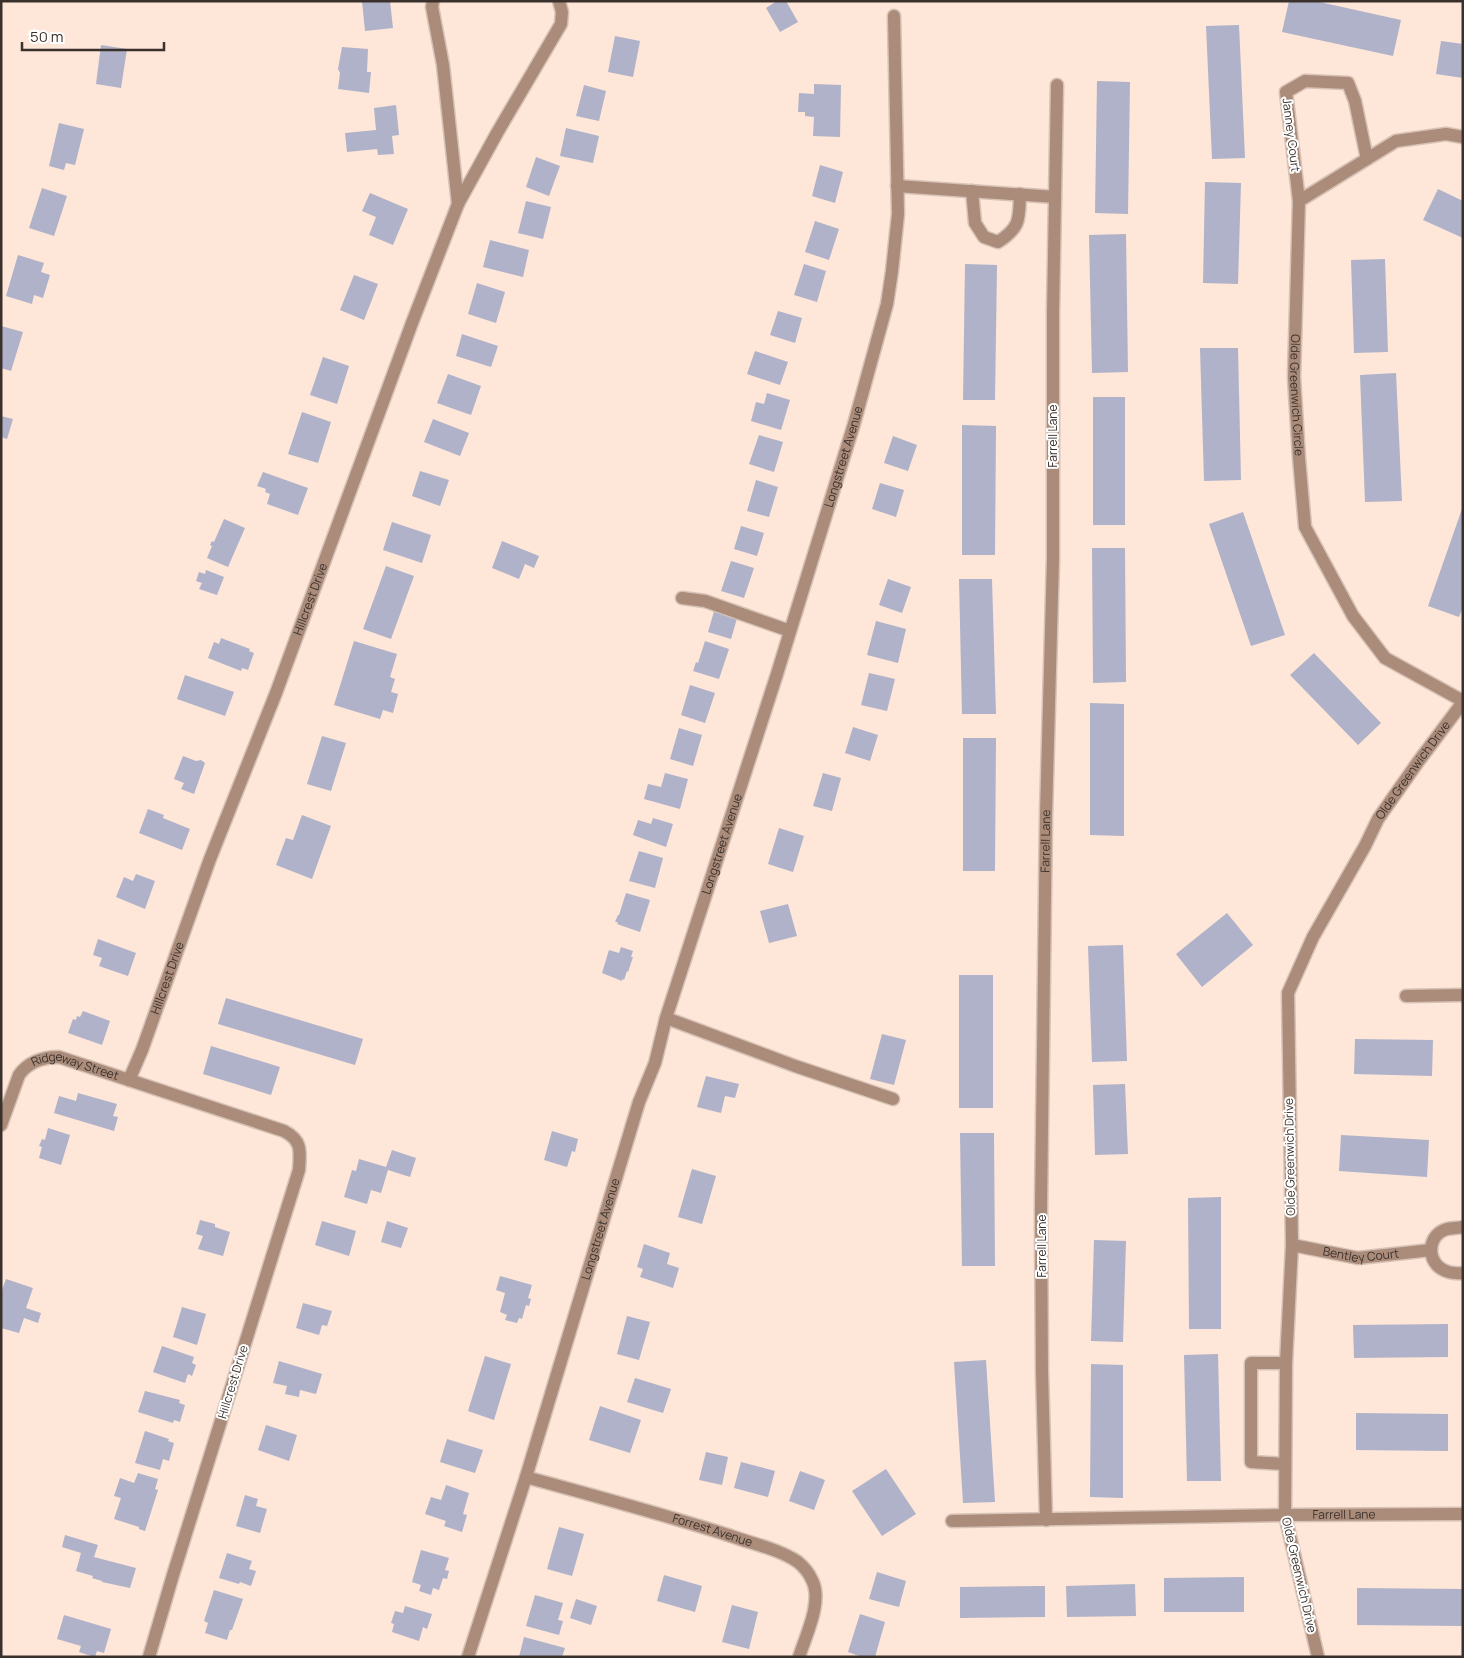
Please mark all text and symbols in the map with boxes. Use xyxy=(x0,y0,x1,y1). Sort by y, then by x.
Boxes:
scale bar xyxy=(22,20,165,52)
text: 50 m xyxy=(30,26,64,47)
street label: Janney Court xyxy=(1279,97,1304,173)
street label: Olde Greenwich Circle xyxy=(1286,334,1308,456)
street label: Longstreet Avenue xyxy=(820,404,867,509)
street label: Farrell Lane xyxy=(1044,405,1061,467)
street label: Hillcrest Drive xyxy=(289,560,331,638)
street label: Olde Greenwich Drive xyxy=(1371,717,1454,823)
street label: Longstreet Avenue xyxy=(697,791,746,897)
street label: Farrell Lane xyxy=(1036,809,1054,873)
street label: Hillcrest Drive xyxy=(146,939,188,1017)
street label: Ridgeway Street xyxy=(28,1048,121,1084)
street label: Olde Greenwich Drive xyxy=(1280,1098,1299,1216)
street label: Longstreet Avenue xyxy=(577,1176,624,1282)
street label: Farrell Lane xyxy=(1033,1215,1050,1277)
street label: Bentley Court xyxy=(1322,1242,1400,1266)
street label: Hillcrest Drive xyxy=(213,1343,252,1421)
street label: Farrell Lane xyxy=(1312,1505,1375,1523)
street label: Forrest Avenue xyxy=(670,1509,755,1551)
street label: Olde Greenwich Drive xyxy=(1278,1516,1321,1634)

